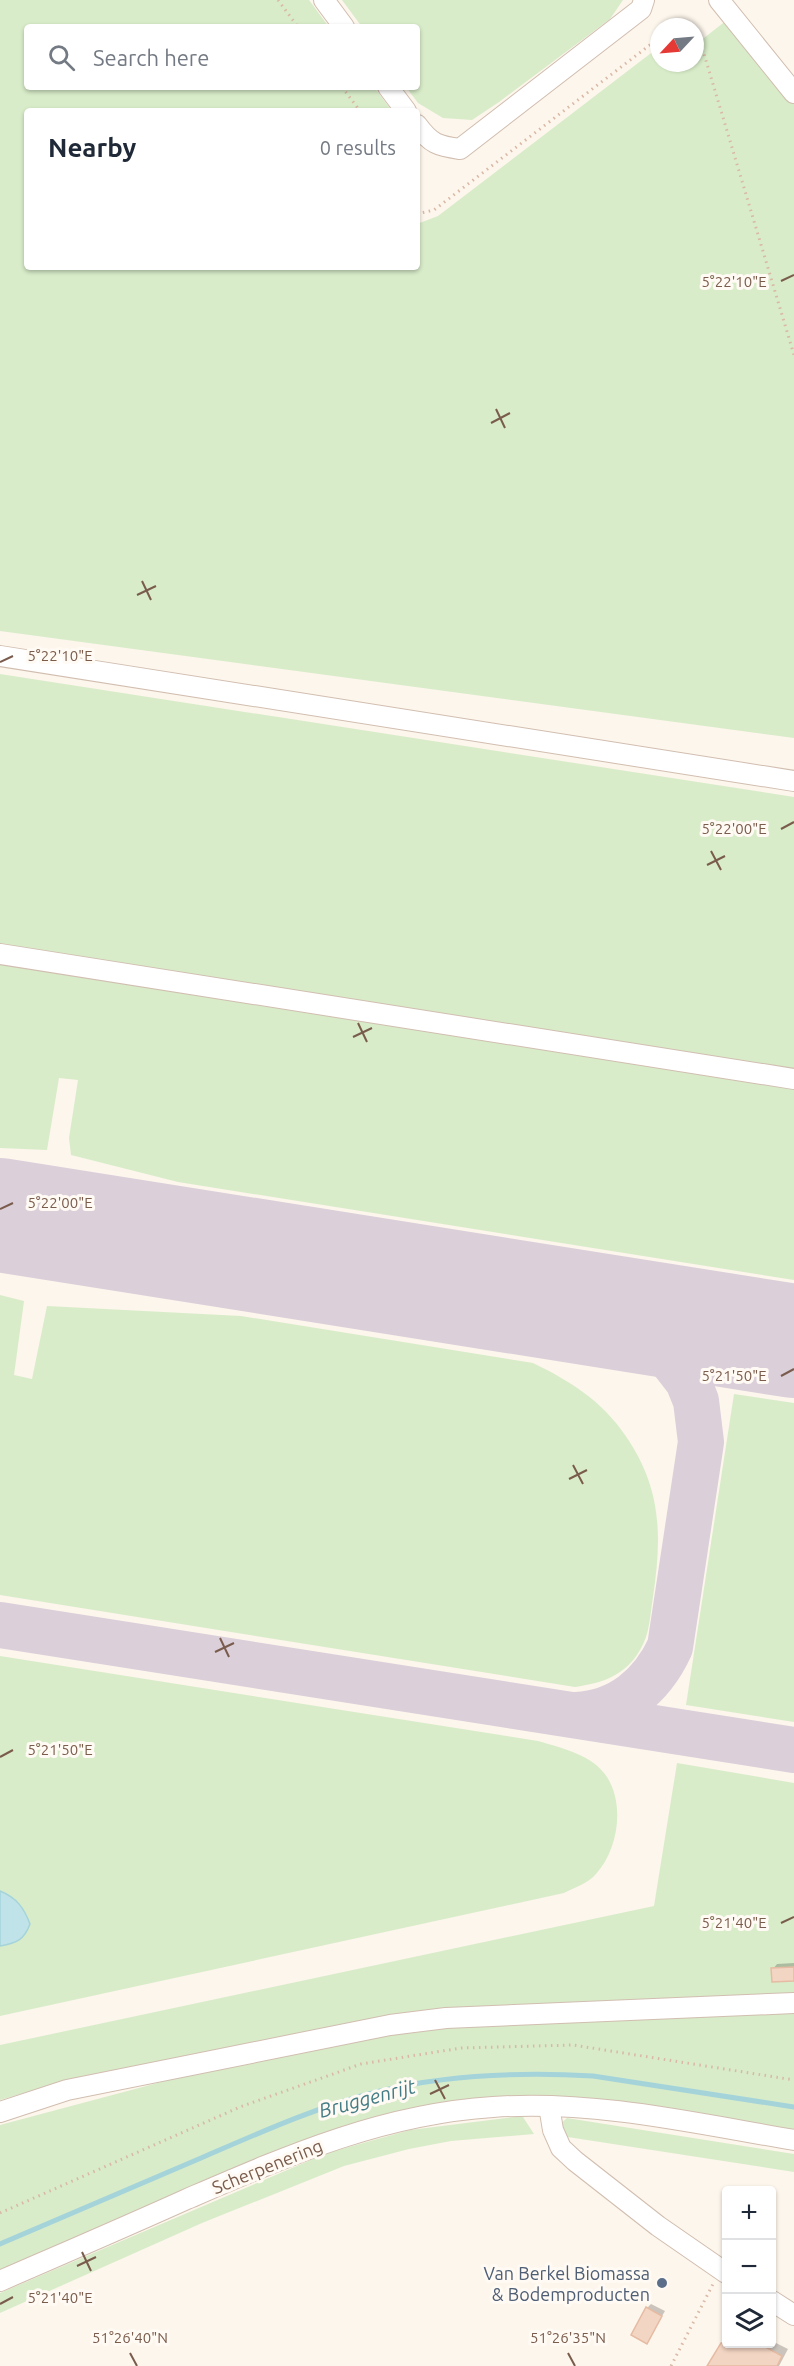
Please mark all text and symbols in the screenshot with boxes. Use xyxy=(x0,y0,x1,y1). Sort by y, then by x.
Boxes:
north arrow xyxy=(650,18,704,72)
search box xyxy=(24,24,420,90)
icon: search xyxy=(45,41,78,74)
text: Search here xyxy=(93,45,209,70)
text: Nearby xyxy=(48,133,136,162)
text: 0 results xyxy=(320,136,396,159)
text: 5°22'10"E xyxy=(701,273,767,290)
text: 5°22'10"E xyxy=(27,647,93,664)
text: 5°22'00"E xyxy=(701,820,767,837)
text: 5°22'00"E xyxy=(27,1194,93,1211)
text: 5°21'50"E xyxy=(701,1367,767,1384)
text: 5°21'50"E xyxy=(27,1741,93,1758)
text: 5°21'40"E xyxy=(701,1914,767,1931)
water label: Bruggenrijt xyxy=(316,2074,418,2122)
street label: Scherpenering xyxy=(209,2135,325,2197)
map controls xyxy=(722,2186,776,2348)
button: + xyxy=(722,2186,776,2240)
button: − xyxy=(722,2240,776,2294)
place label: Van Berkel Biomassa & Bodemproducten xyxy=(483,2263,650,2304)
marker: Van Berkel Biomassa & Bodemproducten xyxy=(655,2276,669,2290)
text: 5°21'40"E xyxy=(27,2289,93,2306)
button: layers xyxy=(722,2294,776,2348)
text: 51°26'40"N xyxy=(92,2329,168,2346)
text: 51°26'35"N xyxy=(530,2329,606,2346)

